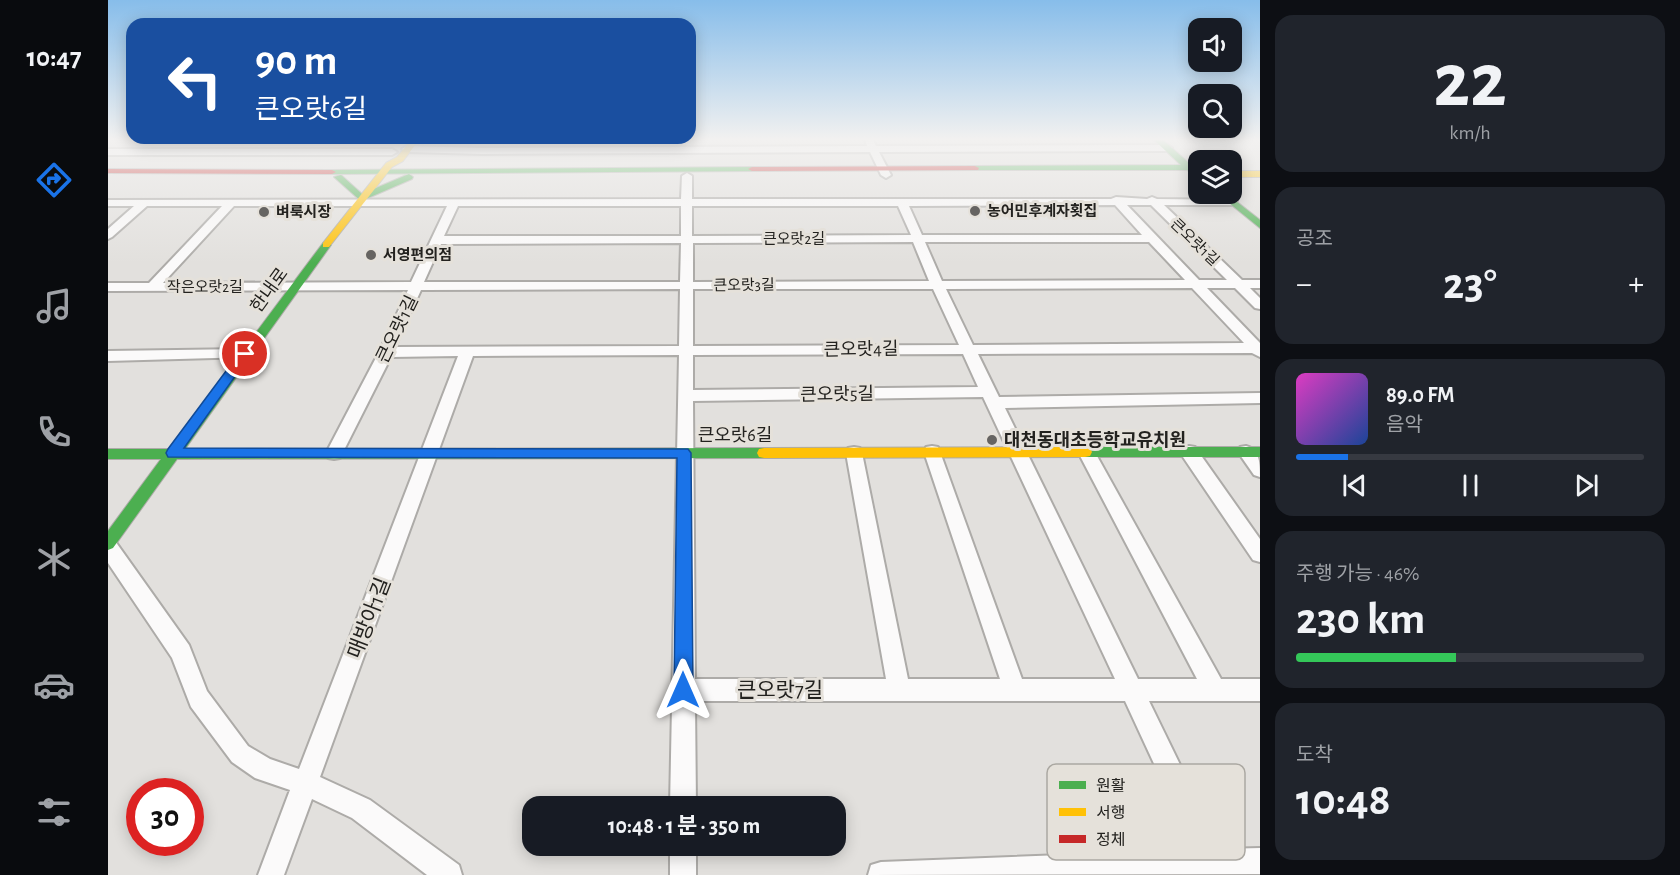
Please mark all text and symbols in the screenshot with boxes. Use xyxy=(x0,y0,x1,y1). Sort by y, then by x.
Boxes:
map controls xyxy=(1188,18,1242,204)
button: sound xyxy=(1188,18,1242,72)
text: 90 m xyxy=(255,40,337,82)
icon: left xyxy=(156,42,234,120)
text: 22 xyxy=(1433,43,1507,121)
text: 10:47 xyxy=(26,44,82,71)
button: search xyxy=(1188,84,1242,138)
text: 큰오랏6길 xyxy=(255,96,367,123)
text: km/h xyxy=(1449,123,1491,143)
button: layers xyxy=(1188,150,1242,204)
icon: directions xyxy=(33,159,75,201)
place label: 농어민후계자횟집 xyxy=(987,202,1097,219)
place label: 벼룩시장 xyxy=(276,204,331,220)
marker: 농어민후계자횟집 xyxy=(968,204,982,218)
marker: 벼룩시장 xyxy=(257,205,271,219)
street label: 큰오랏1길 xyxy=(1168,215,1222,269)
text: 공조 xyxy=(1296,229,1333,249)
street label: 큰오랏2길 xyxy=(763,231,825,247)
place label: 서영편의점 xyxy=(383,247,452,263)
marker: 서영편의점 xyxy=(364,248,378,262)
text: 23° xyxy=(1443,262,1497,307)
street label: 한내로 xyxy=(247,265,292,316)
text: − xyxy=(1296,268,1312,301)
text: + xyxy=(1628,268,1644,301)
street label: 큰오랏3길 xyxy=(713,276,775,294)
street label: 작은오랏2길 xyxy=(167,279,243,295)
icon: music xyxy=(33,285,75,327)
street label: 큰오랏1길 xyxy=(373,293,422,366)
pin xyxy=(219,328,270,379)
icon: arrive xyxy=(228,337,261,370)
street label: 큰오랏4길 xyxy=(823,339,899,360)
street label: 큰오랏5길 xyxy=(800,384,874,405)
text: 89.0 FM xyxy=(1386,384,1455,406)
icon: phone xyxy=(33,411,75,453)
text: 음악 xyxy=(1386,415,1423,435)
street label: 큰오랏6길 xyxy=(698,426,772,445)
place label: 대천동대초등학교유치원 xyxy=(1004,430,1186,450)
marker: 대천동대초등학교유치원 xyxy=(985,433,999,447)
icon: previous xyxy=(1338,469,1371,502)
icon: pause xyxy=(1454,469,1487,502)
icon: next xyxy=(1570,469,1603,502)
icon: climate xyxy=(33,538,75,580)
text: 주행 가능 · 46% xyxy=(1296,564,1420,584)
street label: 매방아1길 xyxy=(344,575,394,661)
text: 230 km xyxy=(1296,597,1425,642)
position arrow xyxy=(651,658,715,722)
icon: car xyxy=(33,664,75,706)
street label: 큰오랏7길 xyxy=(737,679,823,701)
text: 도착 xyxy=(1296,745,1333,765)
legend xyxy=(1047,764,1245,860)
speed limit sign: 30 xyxy=(126,778,204,856)
text: 원활 xyxy=(1096,778,1126,794)
text: 10:48 xyxy=(1296,778,1391,823)
icon: filters xyxy=(33,791,75,833)
text: 서행 xyxy=(1096,805,1125,821)
text: 10:48 · 1 분 · 350 m xyxy=(608,815,760,837)
text: 정체 xyxy=(1096,832,1125,848)

